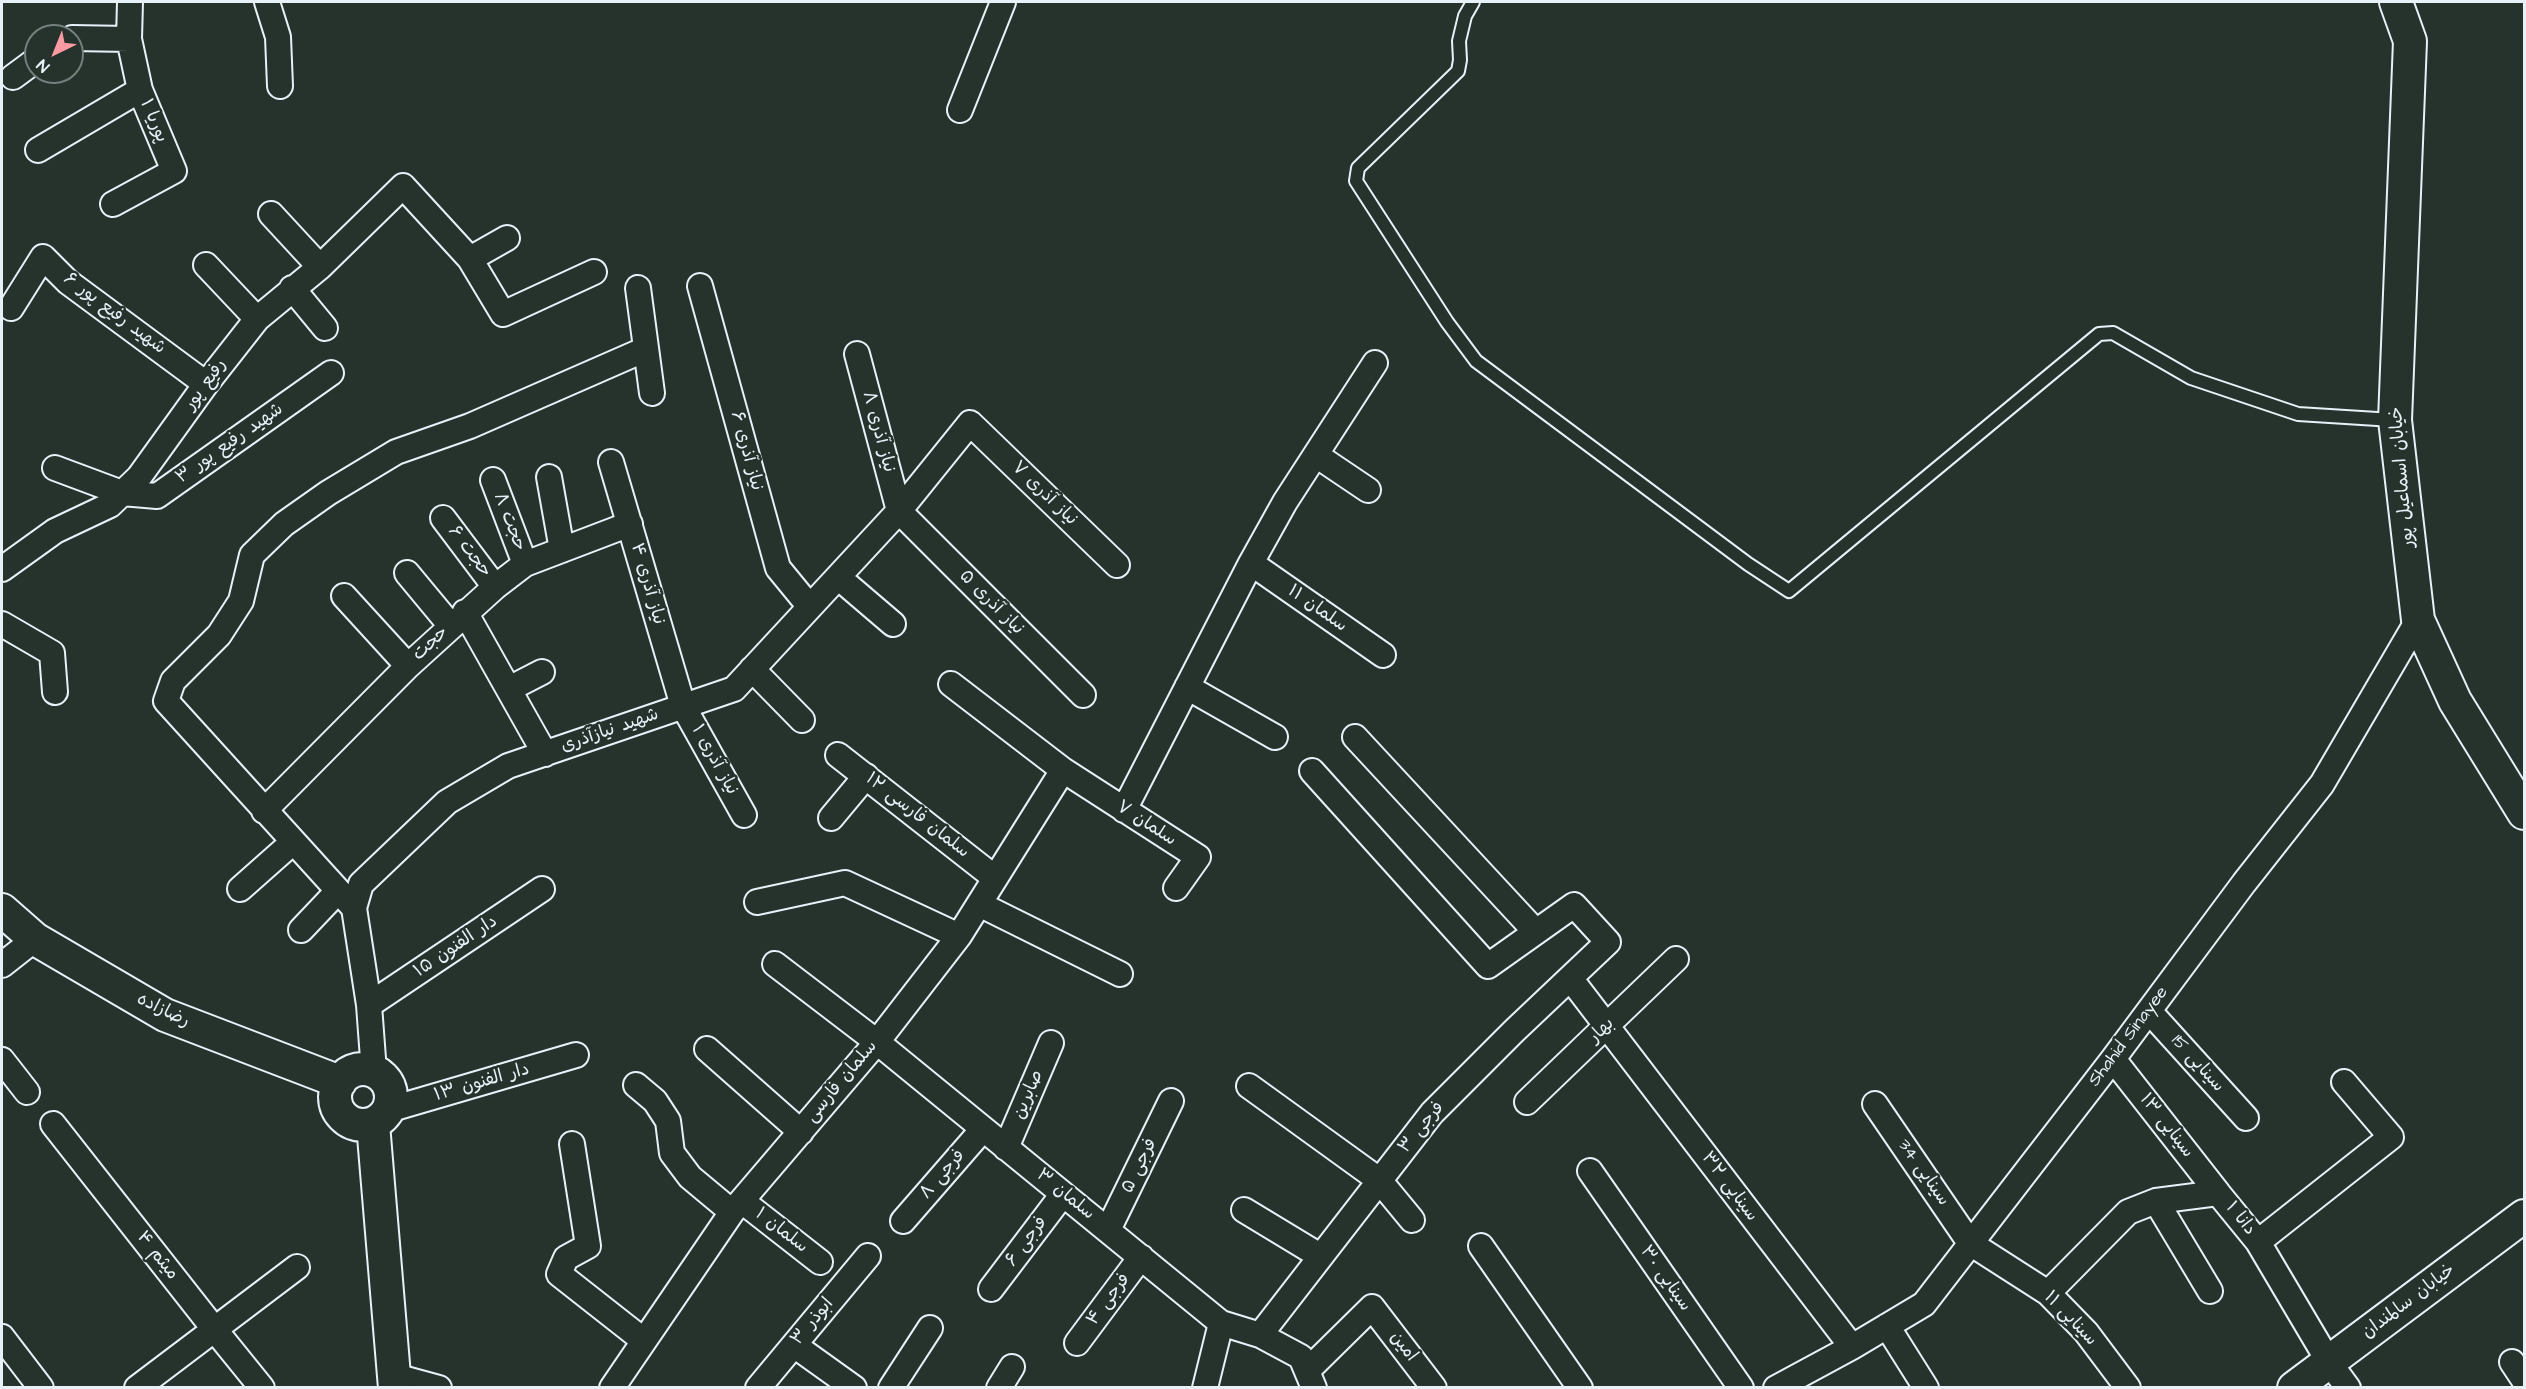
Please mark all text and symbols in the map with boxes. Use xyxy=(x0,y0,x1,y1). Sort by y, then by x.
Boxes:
north arrow xyxy=(24,24,84,84)
text: N xyxy=(32,54,54,77)
street label: پوریا ۱ xyxy=(134,96,172,146)
street label: شهید رفیع پور ۶ xyxy=(59,269,169,359)
street label: رفیع پور xyxy=(180,355,232,415)
street label: نیاز آذری ۸ xyxy=(857,389,899,475)
street label: شهید رفیع پور ۳ xyxy=(172,399,288,489)
street label: خیابان اسماعیل پور xyxy=(2386,406,2420,548)
street label: نیاز آذری ۶ xyxy=(725,409,767,493)
street label: نیاز آذری ۷ xyxy=(1007,457,1081,531)
street label: حجت ۸ xyxy=(488,490,530,554)
street label: حجت ۶ xyxy=(443,522,495,582)
street label: نیاز آذری ۴ xyxy=(625,541,669,627)
street label: نیاز آذری ۵ xyxy=(954,566,1028,640)
street label: سلمان ۱۱ xyxy=(1283,581,1351,637)
street label: حجت xyxy=(409,622,453,666)
street label: شهید نیازآذری xyxy=(558,704,662,758)
street label: نیاز آذری ۱ xyxy=(686,721,742,799)
street label: سلمان فارسی ۱۲ xyxy=(861,769,973,863)
street label: سلمان ۷ xyxy=(1112,797,1180,851)
street label: دار الفنون ۱۵ xyxy=(410,911,502,983)
street label: Shahid Sinayee xyxy=(2084,983,2174,1091)
street label: رضازاده xyxy=(133,989,193,1033)
street label: بهار xyxy=(1585,1014,1619,1048)
street label: سینایی 15 xyxy=(2166,1031,2228,1097)
street label: سلمان فارسی xyxy=(801,1037,883,1127)
street label: دار الفنون ۱۳ xyxy=(432,1059,532,1107)
street label: صابرین xyxy=(1009,1067,1049,1123)
street label: سینایی ۱۳ xyxy=(2134,1089,2198,1163)
street label: فرجی ۳ xyxy=(1394,1098,1450,1158)
street label: فرجی ۵ xyxy=(1118,1135,1162,1197)
street label: سینایی 34 xyxy=(1892,1136,1954,1210)
street label: فرجی ۸ xyxy=(916,1146,970,1204)
street label: سینایی ۳۲ xyxy=(1696,1148,1762,1226)
street label: سلمان ۳ xyxy=(1031,1165,1099,1225)
street label: دانا ۱ xyxy=(2220,1198,2260,1240)
street label: سلمان ۱ xyxy=(750,1204,812,1258)
street label: فرجی ۶ xyxy=(1001,1213,1053,1271)
street label: میثم ۴ xyxy=(131,1227,183,1285)
street label: سینایی ۳۰ xyxy=(1635,1242,1695,1316)
street label: خیابان سالمندان xyxy=(2358,1260,2460,1344)
street label: فرجی ۴ xyxy=(1082,1270,1136,1330)
street label: سینایی ۱۱ xyxy=(2039,1287,2101,1351)
street label: ابوذر ۳ xyxy=(787,1294,839,1350)
street label: امین xyxy=(1385,1328,1421,1366)

